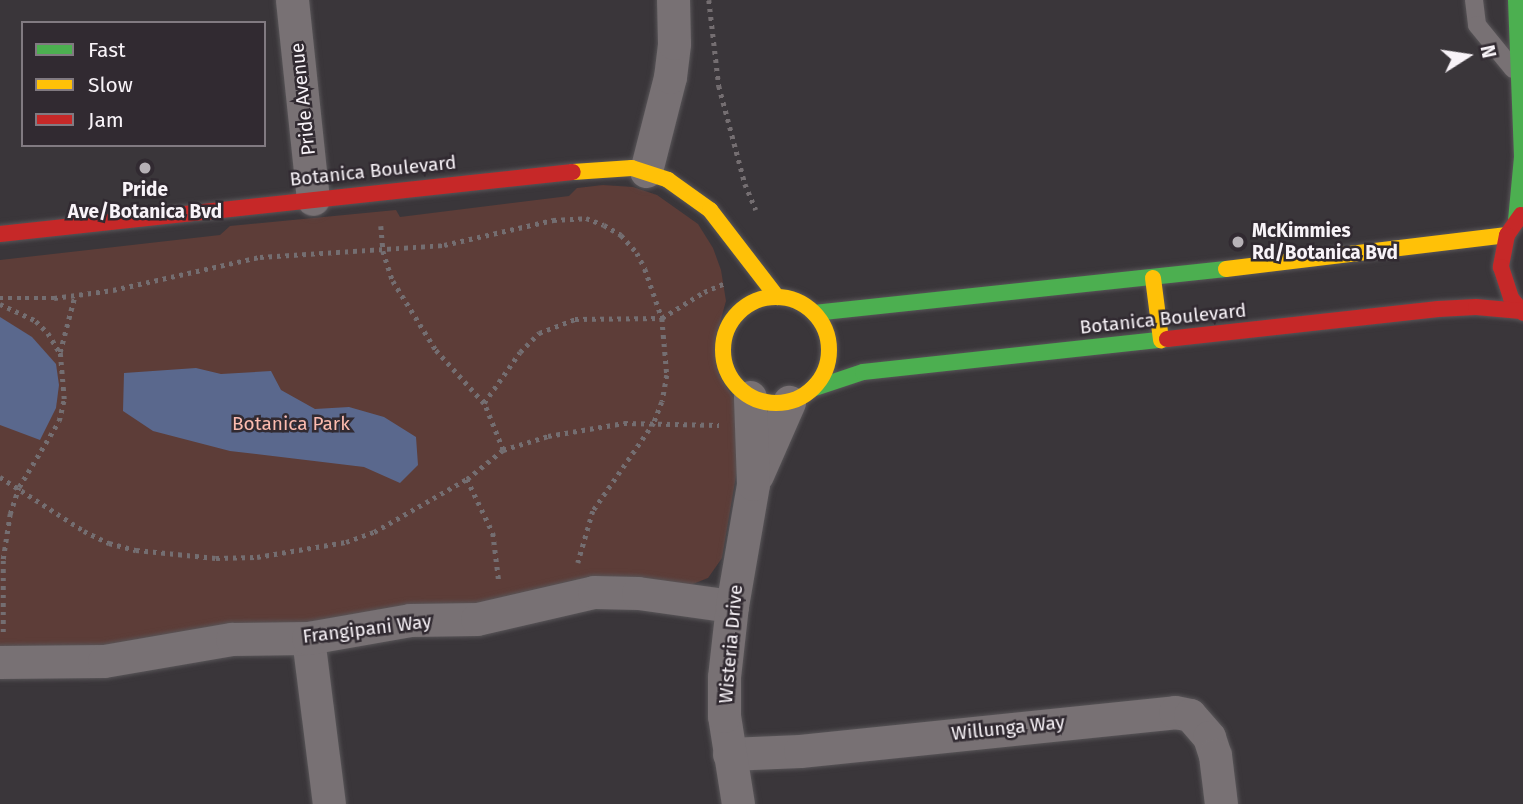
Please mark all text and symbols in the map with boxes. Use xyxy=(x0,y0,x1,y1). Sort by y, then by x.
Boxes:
legend xyxy=(21,21,266,147)
north arrow xyxy=(1432,21,1502,91)
text: Fast xyxy=(88,37,126,63)
street label: Pride Avenue xyxy=(286,42,320,156)
text: N xyxy=(1475,43,1501,60)
text: Slow xyxy=(88,72,133,98)
text: Jam xyxy=(88,107,124,133)
street label: Botanica Boulevard xyxy=(289,151,457,191)
marker: Pride Ave/Botanica Bvd xyxy=(137,160,153,176)
place label: Pride Ave/Botanica Bvd xyxy=(68,179,222,223)
place label: McKimmies Rd/Botanica Bvd xyxy=(1252,220,1398,264)
marker: McKimmies Rd/Botanica Bvd xyxy=(1230,234,1246,250)
street label: Botanica Boulevard xyxy=(1079,299,1247,339)
park label: Botanica Park xyxy=(232,413,350,435)
street label: Wisteria Drive xyxy=(714,583,748,705)
street label: Frangipani Way xyxy=(301,610,433,648)
street label: Willunga Way xyxy=(950,711,1066,745)

